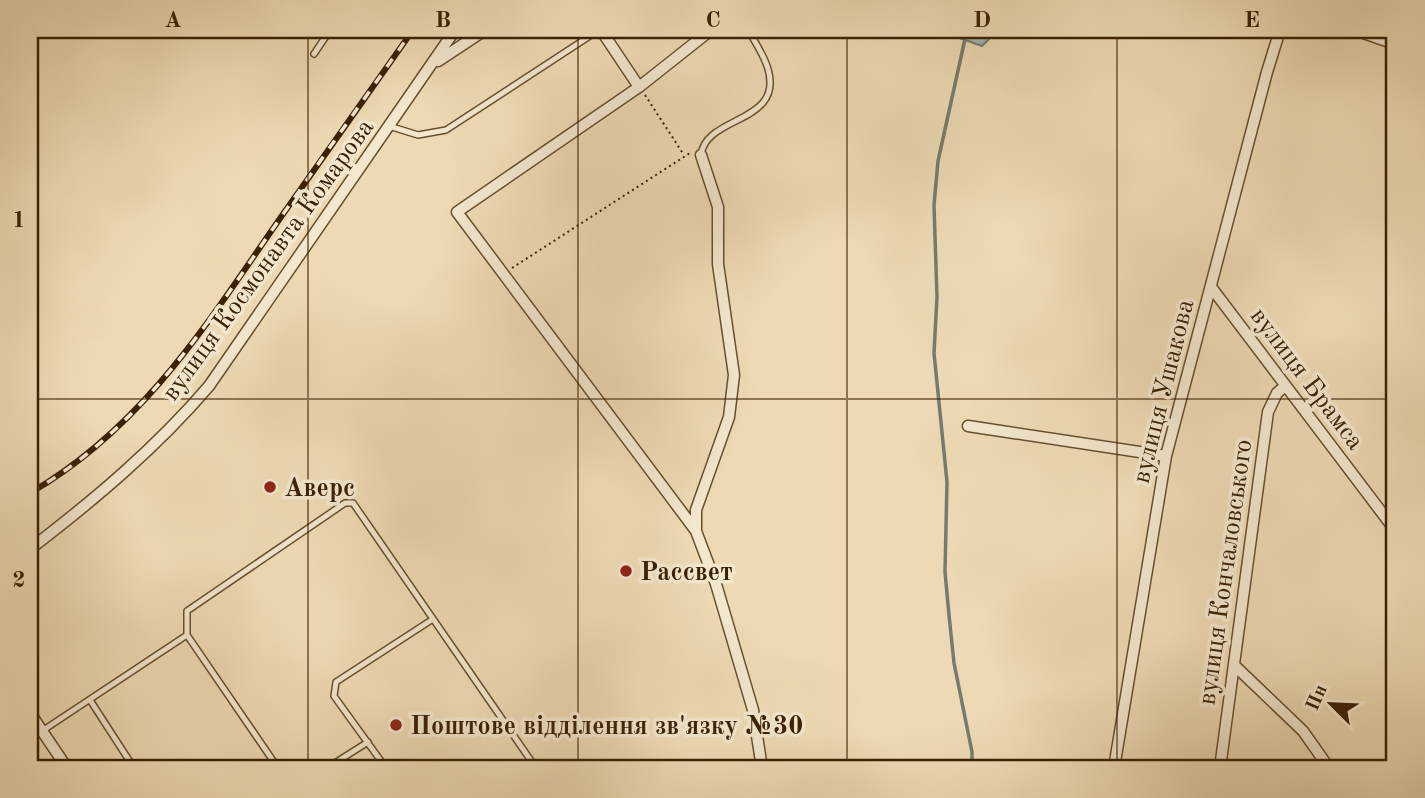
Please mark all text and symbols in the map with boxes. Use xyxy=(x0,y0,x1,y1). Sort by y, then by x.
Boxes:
text: A xyxy=(164,9,182,32)
text: B xyxy=(435,9,451,32)
text: C xyxy=(705,9,721,32)
text: D xyxy=(973,9,991,32)
text: E xyxy=(1244,9,1260,32)
street label: вулиця Космонавта Комарова xyxy=(158,114,380,406)
text: 1 xyxy=(12,209,26,232)
street label: вулиця Ушакова xyxy=(1129,297,1199,486)
street label: вулиця Брамса xyxy=(1245,303,1368,455)
street label: вулиця Кончаловського xyxy=(1194,438,1258,707)
place label: Аверс xyxy=(284,476,355,502)
marker: Аверс xyxy=(262,479,278,495)
place label: Рассвет xyxy=(640,560,733,586)
marker: Рассвет xyxy=(618,563,634,579)
text: 2 xyxy=(12,569,26,592)
north arrow xyxy=(1296,668,1366,738)
text: Пн xyxy=(1304,682,1332,714)
place label: Поштове відділення зв'язку №30 xyxy=(410,714,803,740)
marker: Поштове відділення зв'язку №30 xyxy=(388,717,404,733)

